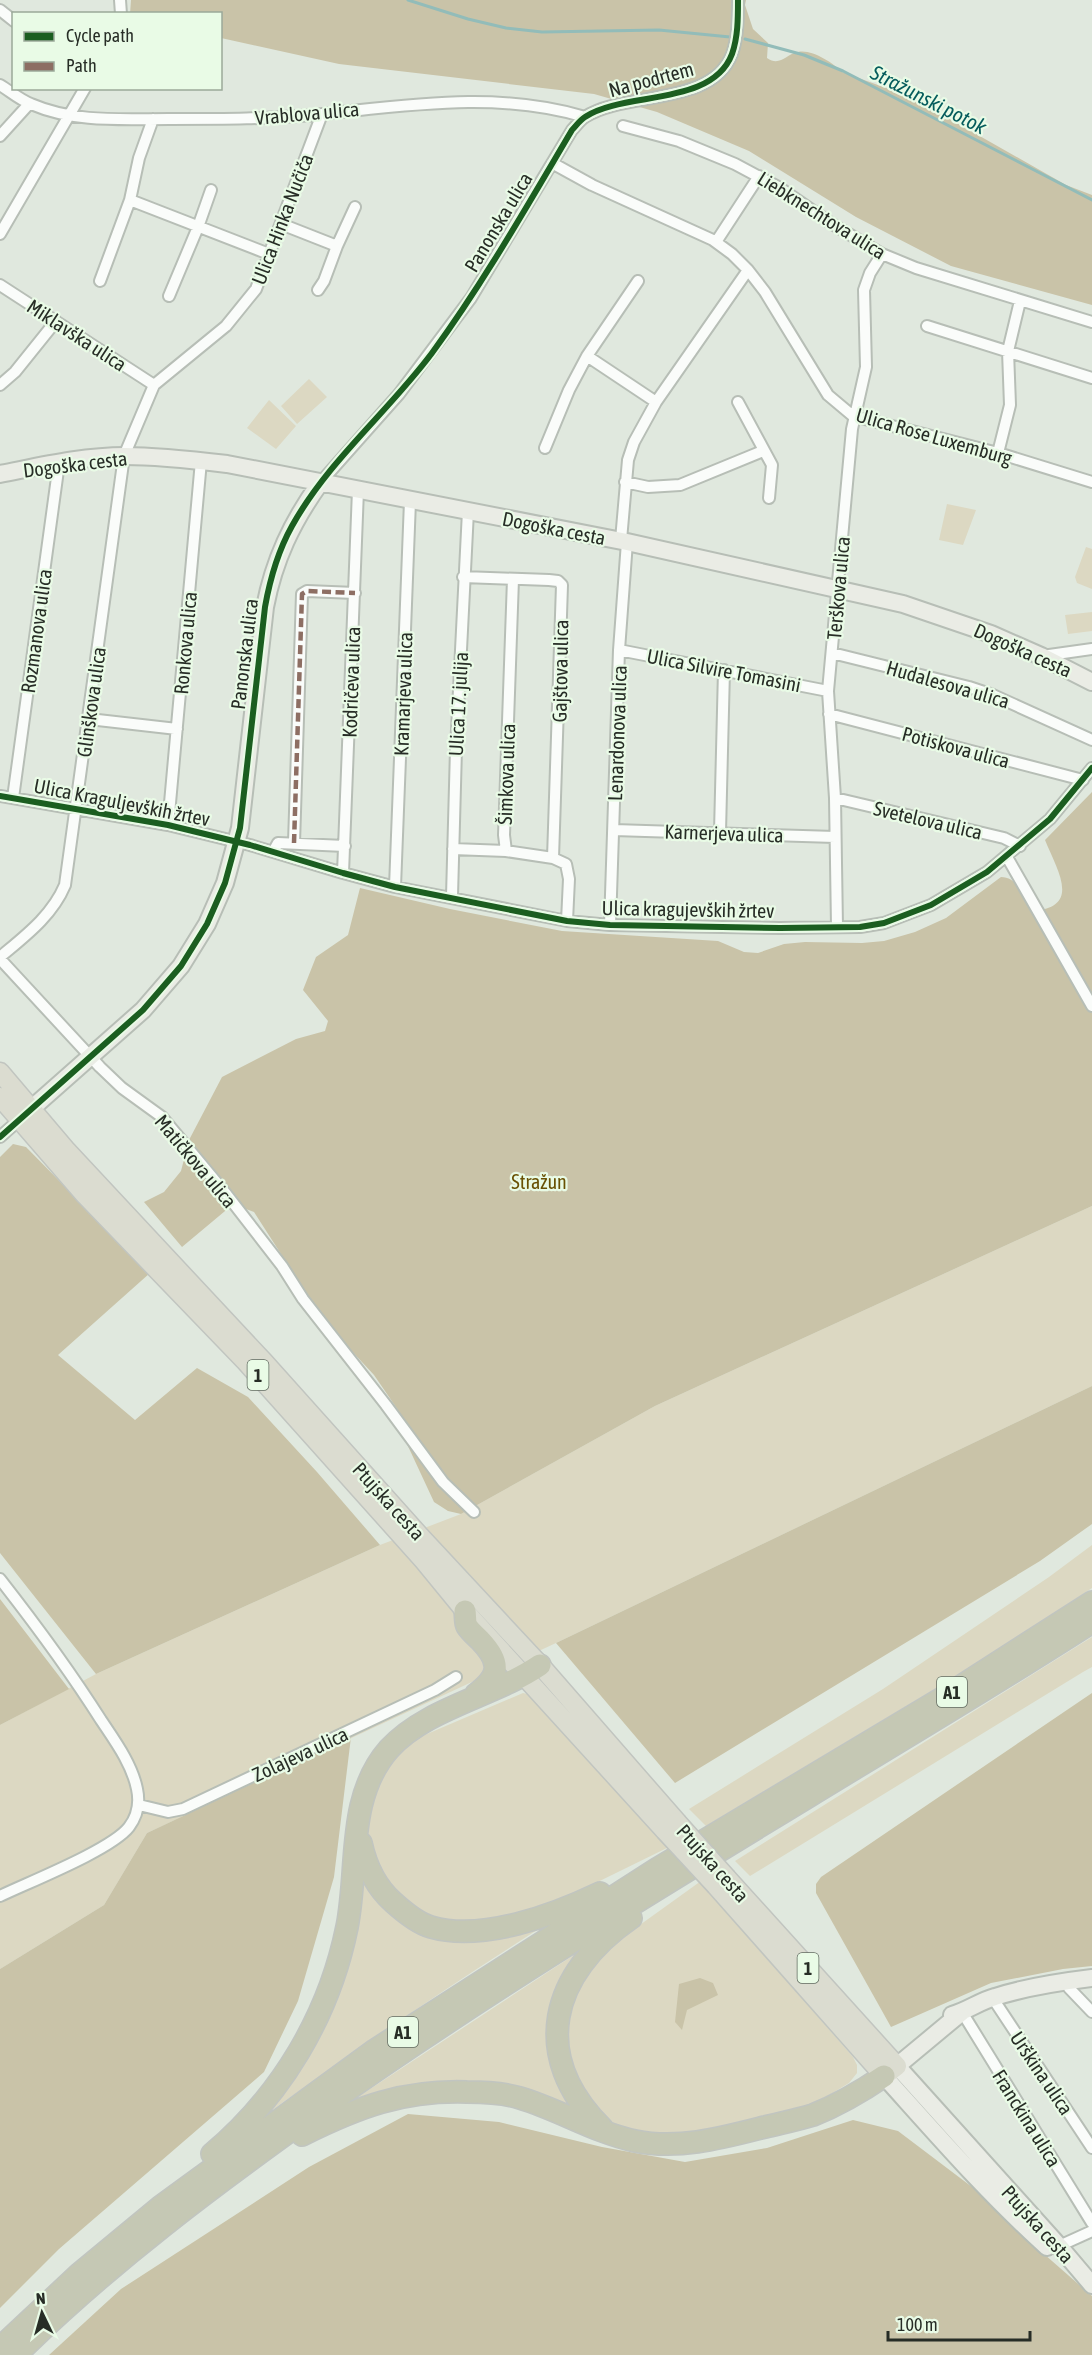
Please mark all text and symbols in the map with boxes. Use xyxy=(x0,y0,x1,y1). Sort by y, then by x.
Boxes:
legend xyxy=(12,12,222,90)
text: Cycle path xyxy=(66,25,134,46)
text: Path xyxy=(66,55,97,76)
street label: Na podrtem xyxy=(606,57,696,101)
water label: Stražunski potok xyxy=(866,59,992,139)
street label: Vrablova ulica xyxy=(254,97,360,129)
street label: Ulica Hinka Nučiča xyxy=(247,150,317,288)
street label: Liebknechtova ulica xyxy=(754,166,890,264)
street label: Panonska ulica xyxy=(459,168,537,276)
street label: Miklavška ulica xyxy=(23,294,131,376)
street label: Ulica Rose Luxemburg xyxy=(853,403,1015,469)
street label: Dogoška cesta xyxy=(22,446,128,482)
street label: Dogoška cesta xyxy=(500,507,608,549)
street label: Terškova ulica xyxy=(822,535,854,641)
street label: Rozmanova ulica xyxy=(16,567,56,695)
street label: Ronkova ulica xyxy=(169,591,201,695)
street label: Panonska ulica xyxy=(226,597,262,711)
street label: Dogoška cesta xyxy=(970,618,1076,682)
street label: Gajštova ulica xyxy=(548,619,572,723)
street label: Kodričeva ulica xyxy=(338,626,364,738)
street label: Kramarjeva ulica xyxy=(389,632,417,756)
street label: Ulica Silvire Tomasini xyxy=(645,644,803,696)
street label: Glinškova ulica xyxy=(72,645,110,759)
street label: Ulica 17. julija xyxy=(444,651,472,757)
street label: Hudalesova ulica xyxy=(884,655,1012,713)
street label: Lenardonova ulica xyxy=(603,665,631,801)
street label: Potiskova ulica xyxy=(900,722,1012,772)
street label: Šimkova ulica xyxy=(493,723,519,825)
street label: Ulica Kraguljevških žrtev xyxy=(32,774,212,830)
street label: Svetelova ulica xyxy=(872,796,984,844)
street label: Karnerjeva ulica xyxy=(664,819,784,847)
street label: Ulica kragujevških žrtev xyxy=(602,896,774,922)
street label: Matičkova ulica xyxy=(150,1110,242,1212)
park label: Stražun xyxy=(511,1170,567,1193)
road number: 1 xyxy=(248,1360,268,1390)
street label: Ptujska cesta xyxy=(348,1458,430,1544)
road number: A1 xyxy=(937,1677,967,1707)
street label: Zolajeva ulica xyxy=(249,1722,351,1786)
street label: Ptujska cesta xyxy=(672,1820,754,1906)
road number: 1 xyxy=(798,1953,818,1983)
road number: A1 xyxy=(388,2017,418,2047)
street label: Urškina ulica xyxy=(1006,2027,1078,2119)
street label: Franckina ulica xyxy=(988,2065,1066,2171)
street label: Ptujska cesta xyxy=(997,2181,1079,2267)
north arrow xyxy=(12,2283,72,2343)
text: N xyxy=(35,2289,46,2307)
scale bar xyxy=(888,2304,1030,2342)
text: 100 m xyxy=(897,2314,938,2335)

